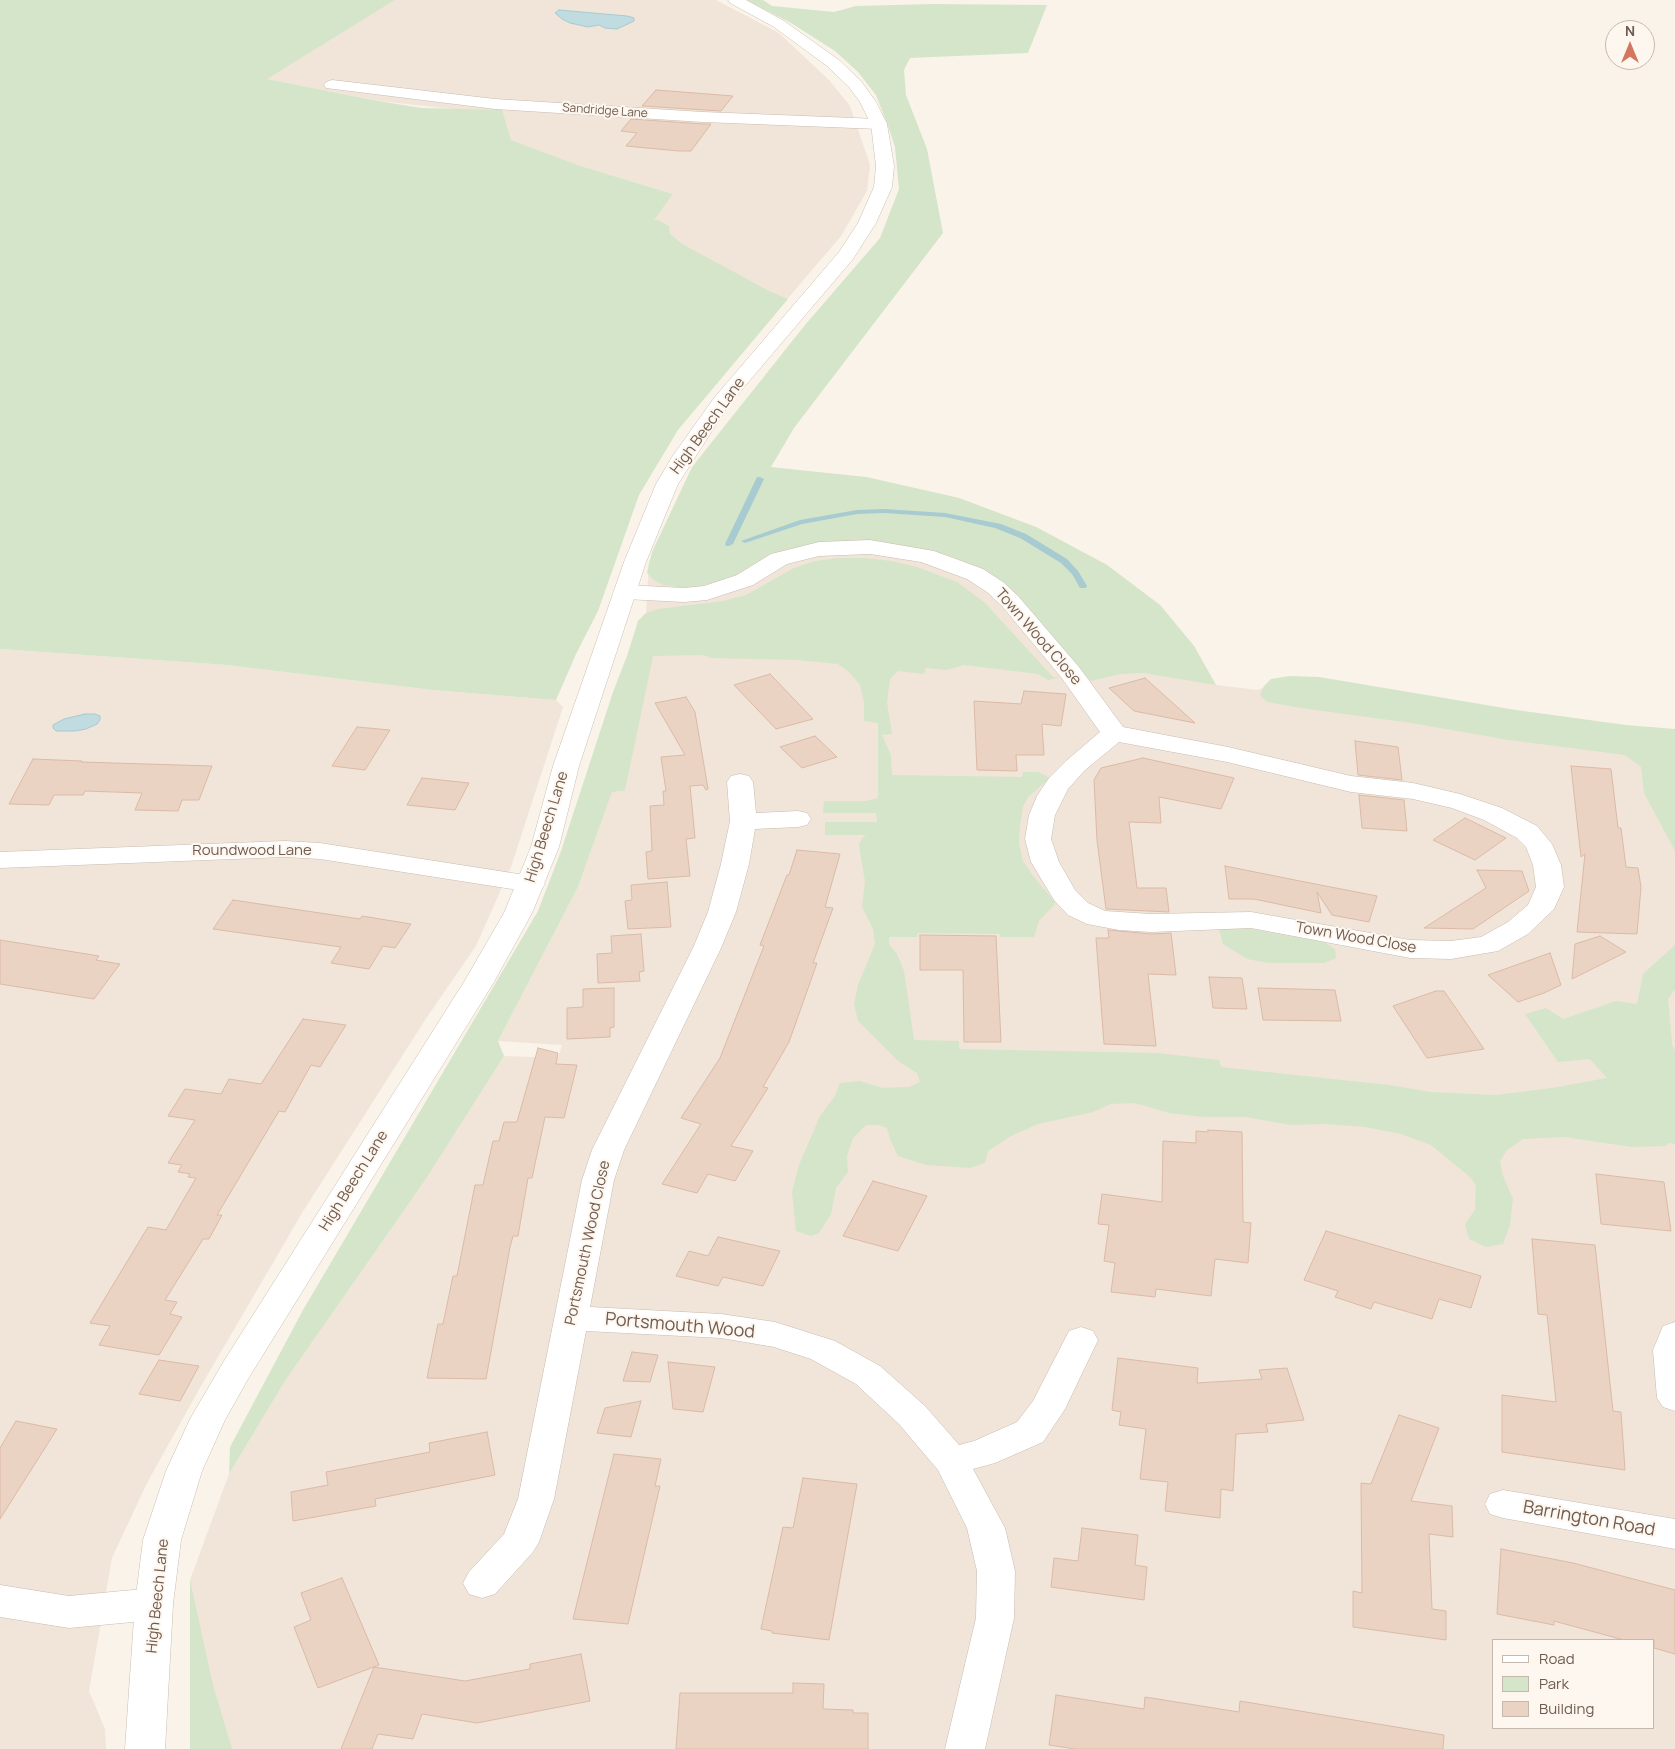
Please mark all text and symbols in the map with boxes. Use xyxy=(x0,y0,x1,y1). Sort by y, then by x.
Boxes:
north arrow xyxy=(1605,20,1655,70)
text: N xyxy=(1625,21,1635,40)
street label: Sandridge Lane xyxy=(562,101,648,121)
street label: High Beech Lane xyxy=(667,374,749,478)
street label: Town Wood Close xyxy=(991,585,1085,689)
street label: High Beech Lane xyxy=(522,769,572,885)
street label: Roundwood Lane xyxy=(192,842,312,860)
street label: Town Wood Close xyxy=(1294,919,1418,957)
street label: High Beech Lane xyxy=(316,1127,392,1235)
street label: Portsmouth Wood Close xyxy=(562,1159,614,1327)
street label: Portsmouth Wood xyxy=(604,1309,756,1343)
street label: Barrington Road xyxy=(1521,1497,1657,1541)
street label: High Beech Lane xyxy=(143,1538,173,1654)
legend xyxy=(1492,1639,1655,1729)
text: Road xyxy=(1539,1648,1575,1669)
text: Park xyxy=(1539,1673,1569,1694)
text: Building xyxy=(1539,1698,1594,1719)

